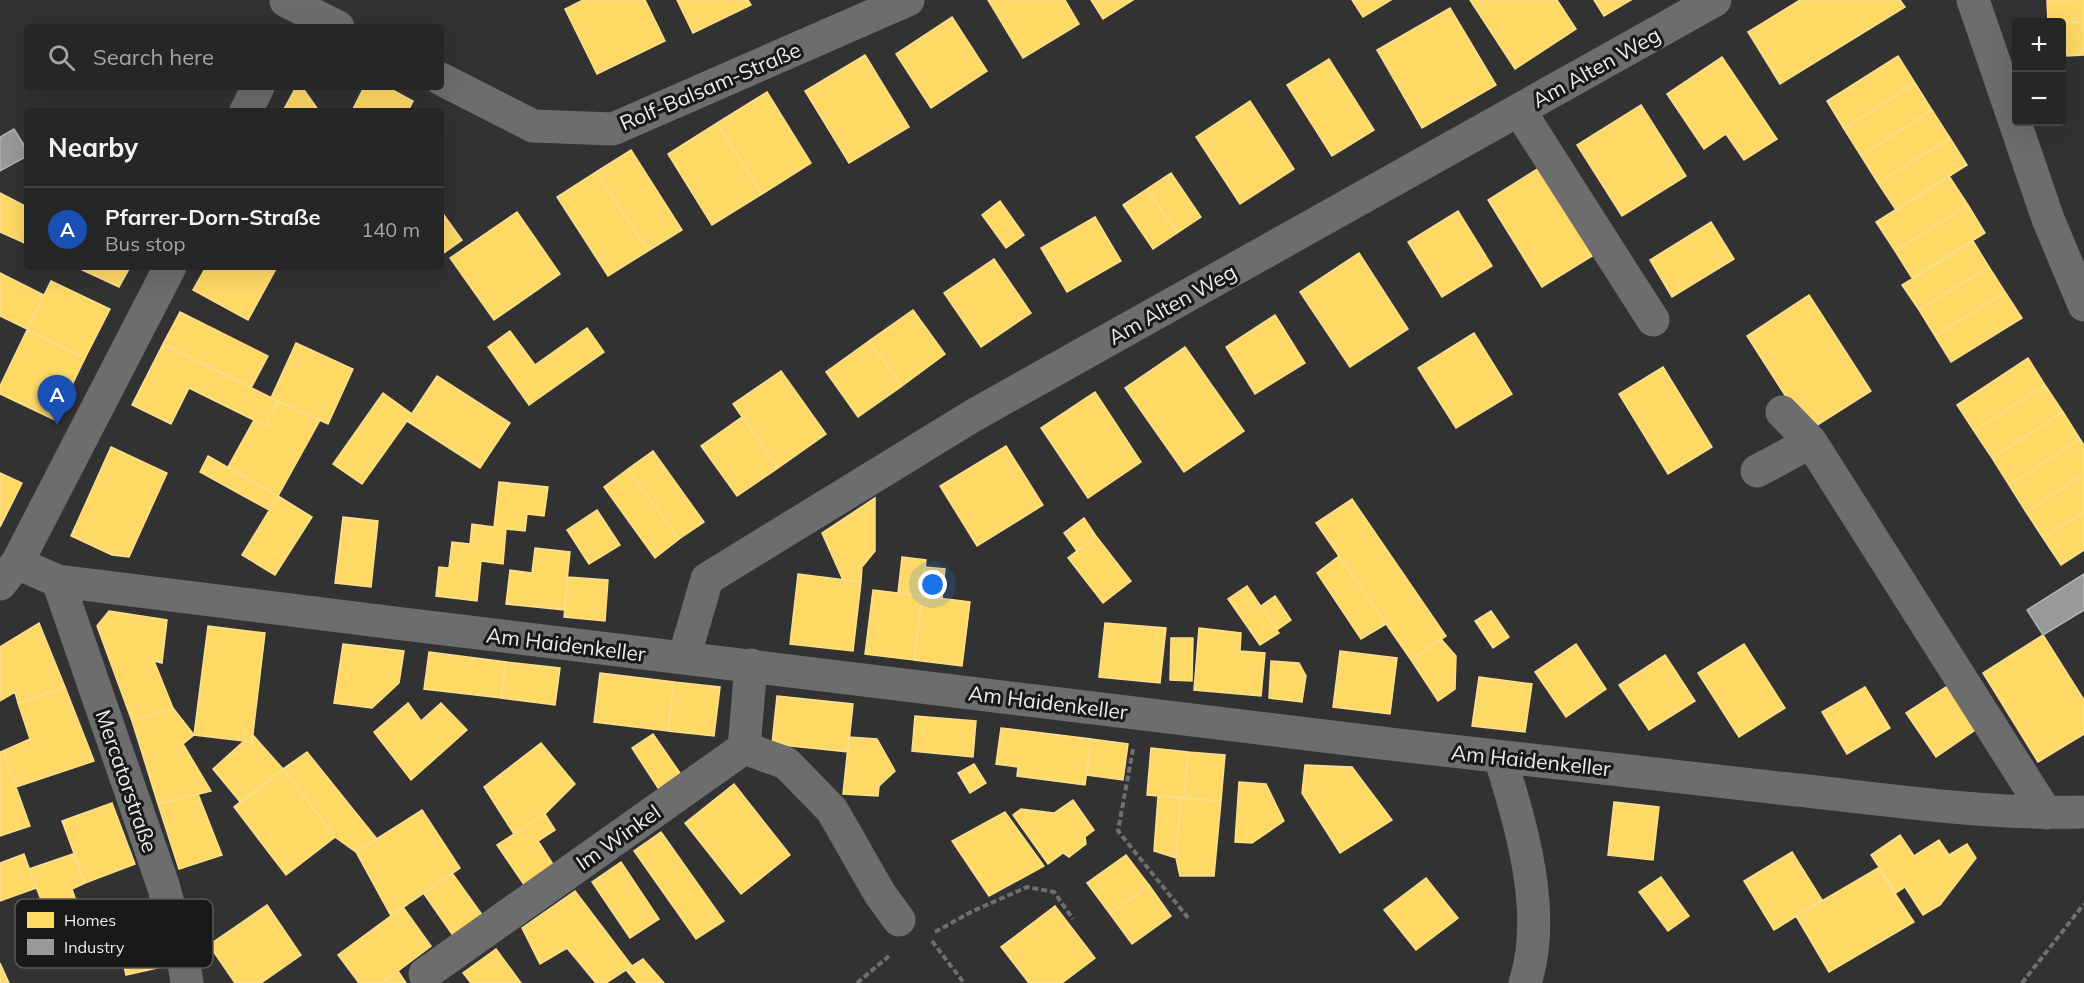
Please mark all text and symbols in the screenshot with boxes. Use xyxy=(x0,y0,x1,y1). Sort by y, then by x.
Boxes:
map controls xyxy=(2012,18,2066,126)
button: + xyxy=(2012,18,2066,72)
street label: Am Alten Weg xyxy=(1527,21,1665,113)
search box xyxy=(24,24,444,90)
street label: Rolf-Balsam-Straße xyxy=(615,36,805,136)
icon: search xyxy=(45,41,78,74)
text: Search here xyxy=(93,43,214,71)
button: − xyxy=(2012,72,2066,126)
text: Nearby xyxy=(48,131,138,164)
text: Pfarrer-Dorn-Straße xyxy=(105,203,321,231)
text: A xyxy=(60,217,75,242)
text: 140 m xyxy=(361,217,420,242)
text: Bus stop xyxy=(105,231,185,256)
street label: Am Alten Weg xyxy=(1103,258,1241,350)
pin: A xyxy=(38,376,76,425)
your location xyxy=(918,570,947,599)
street label: Am Haidenkeller xyxy=(485,621,648,667)
street label: Am Haidenkeller xyxy=(967,679,1130,725)
street label: Mercatorstraße xyxy=(90,706,164,856)
street label: Am Haidenkeller xyxy=(1450,739,1612,781)
street label: Im Winkel xyxy=(571,799,665,875)
legend xyxy=(15,899,213,968)
text: Homes xyxy=(64,910,116,930)
text: Industry xyxy=(64,937,125,957)

